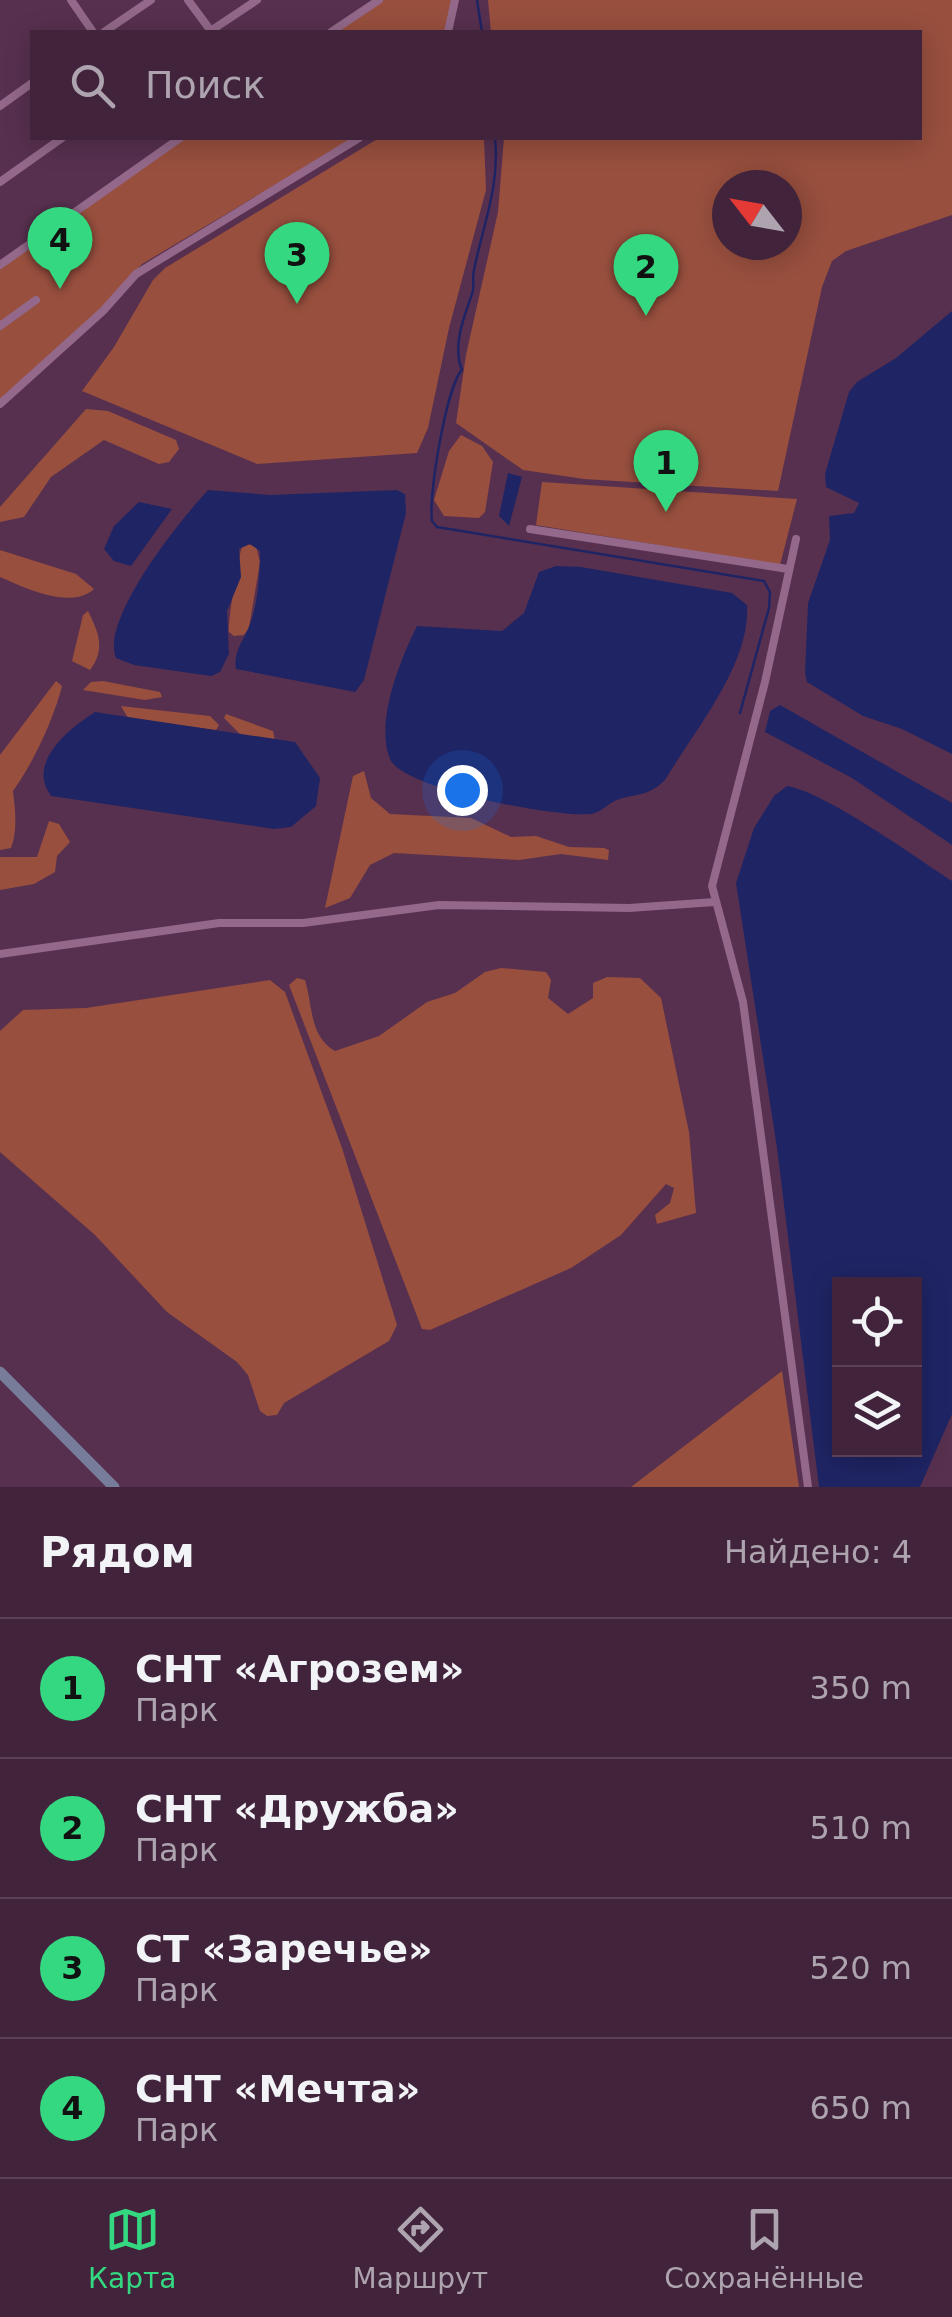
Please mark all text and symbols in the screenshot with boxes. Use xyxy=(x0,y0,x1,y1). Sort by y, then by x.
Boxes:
search box xyxy=(30,30,922,140)
icon: search xyxy=(65,58,120,113)
text: Поиск xyxy=(145,63,265,107)
north arrow xyxy=(712,170,802,260)
pin: 4 xyxy=(28,206,92,289)
pin: 3 xyxy=(264,222,330,304)
pin: 2 xyxy=(614,234,678,316)
pin: 1 xyxy=(634,430,698,512)
your location xyxy=(437,765,488,816)
map controls xyxy=(832,1277,922,1457)
button: locate xyxy=(832,1277,922,1367)
button: layers xyxy=(832,1367,922,1457)
text: Рядом xyxy=(40,1528,195,1577)
text: Найдено: 4 xyxy=(724,1533,912,1571)
text: СНТ «Агрозем» xyxy=(135,1647,464,1691)
text: 1 xyxy=(61,1669,84,1707)
text: 350 m xyxy=(810,1669,912,1707)
text: Парк xyxy=(135,1691,218,1729)
text: СНТ «Дружба» xyxy=(135,1787,459,1831)
text: 2 xyxy=(61,1809,84,1847)
text: 510 m xyxy=(810,1809,912,1847)
text: Парк xyxy=(135,1831,218,1869)
text: СТ «Заречье» xyxy=(135,1927,433,1971)
text: 3 xyxy=(61,1949,84,1987)
text: 520 m xyxy=(810,1949,912,1987)
text: Парк xyxy=(135,1971,218,2009)
text: СНТ «Мечта» xyxy=(135,2067,420,2111)
text: 4 xyxy=(61,2089,84,2127)
text: 650 m xyxy=(810,2089,912,2127)
text: Парк xyxy=(135,2111,218,2149)
tab: Карта xyxy=(88,2202,176,2295)
tab: Маршрут xyxy=(353,2202,488,2295)
tab: Сохранённые xyxy=(664,2202,864,2295)

